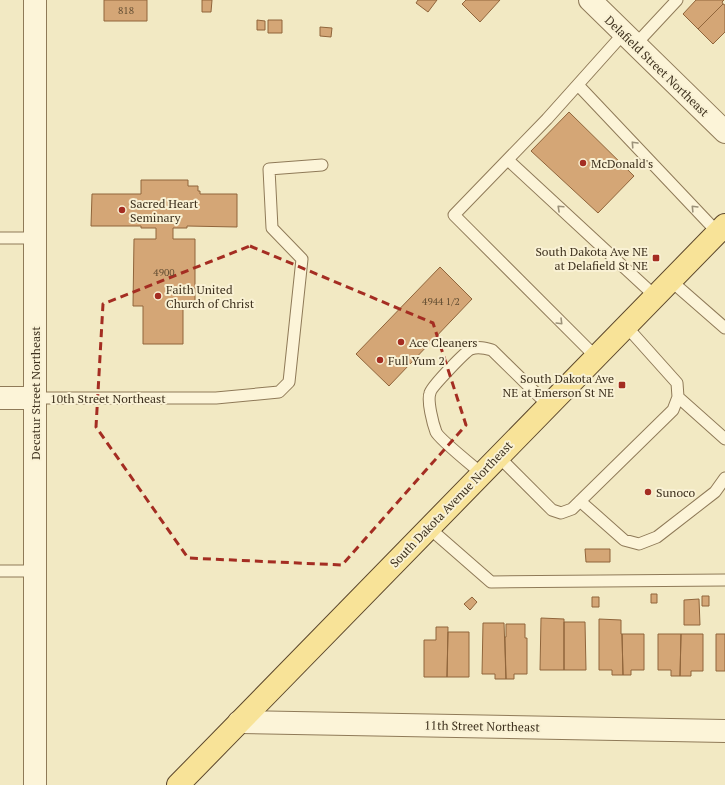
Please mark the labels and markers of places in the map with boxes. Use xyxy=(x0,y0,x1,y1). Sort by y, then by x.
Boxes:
place label: McDonald's xyxy=(591,156,653,171)
marker: McDonald's xyxy=(578,158,588,168)
place label: Sacred Heart Seminary xyxy=(130,196,199,225)
marker: Sacred Heart Seminary xyxy=(117,205,127,215)
place label: South Dakota Ave NE at Delafield St NE xyxy=(535,244,648,273)
marker: South Dakota Ave NE at Delafield St NE xyxy=(651,253,661,263)
place label: Faith United Church of Christ xyxy=(166,282,255,311)
marker: Faith United Church of Christ xyxy=(153,291,163,301)
place label: Ace Cleaners xyxy=(409,335,478,350)
marker: Ace Cleaners xyxy=(396,337,406,347)
place label: Full Yum 2 xyxy=(388,353,445,368)
marker: Full Yum 2 xyxy=(375,355,385,365)
place label: South Dakota Ave NE at Emerson St NE xyxy=(502,371,614,400)
marker: South Dakota Ave NE at Emerson St NE xyxy=(617,380,627,390)
place label: Sunoco xyxy=(656,485,695,500)
marker: Sunoco xyxy=(643,487,653,497)

